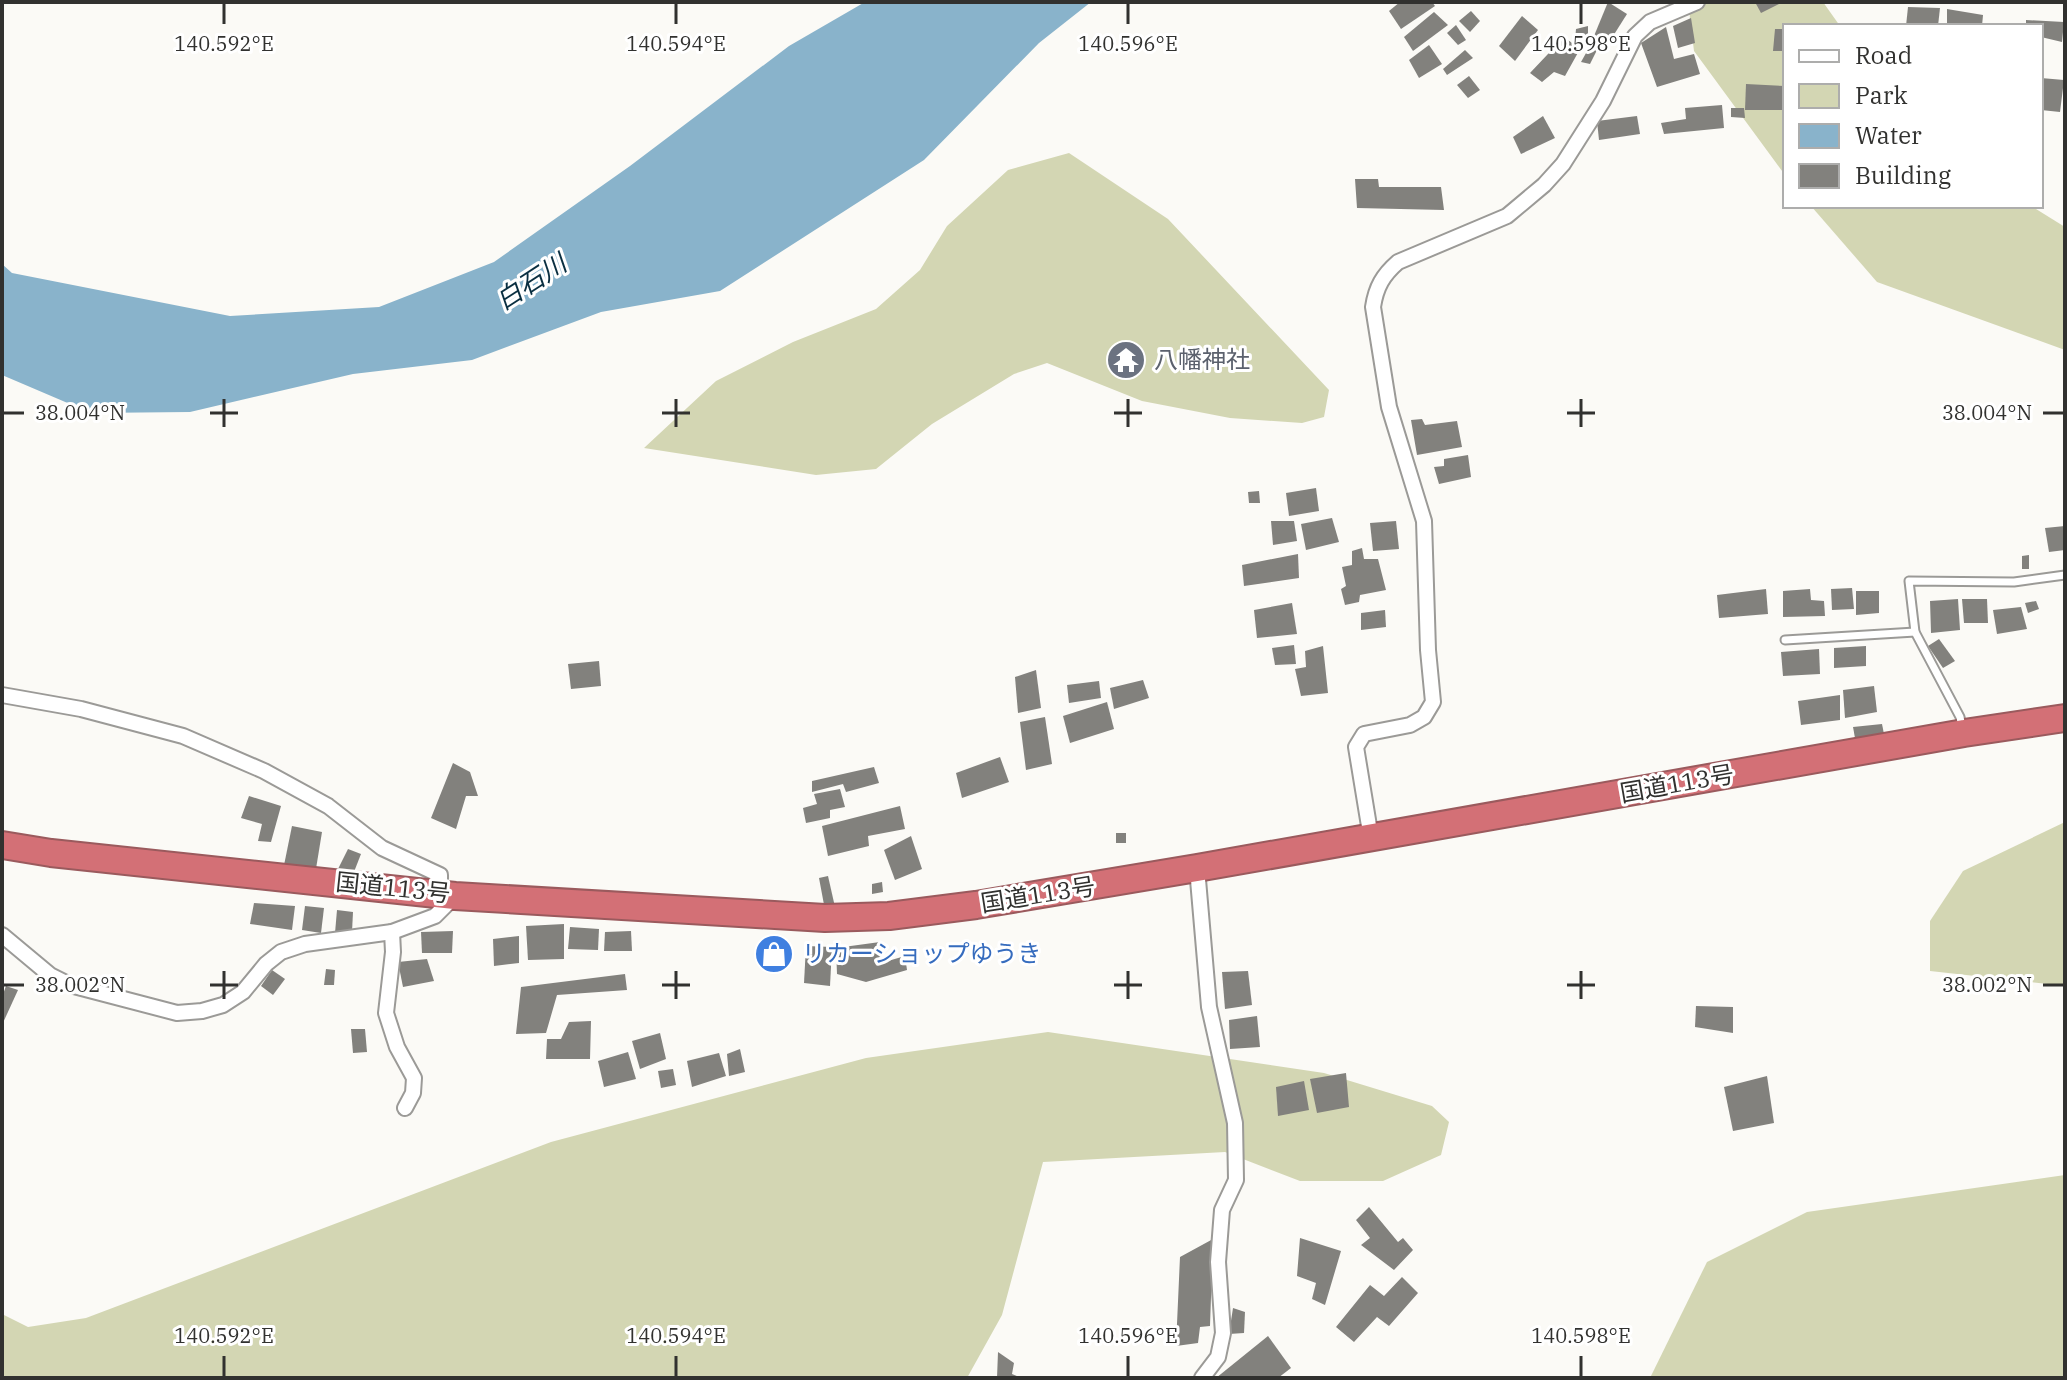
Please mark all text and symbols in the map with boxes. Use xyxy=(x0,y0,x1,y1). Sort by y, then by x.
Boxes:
legend xyxy=(1783,24,2043,208)
text: 140.592°E xyxy=(174,30,274,57)
text: 140.594°E xyxy=(626,30,726,57)
text: 140.596°E xyxy=(1078,30,1178,57)
text: 140.598°E xyxy=(1531,30,1631,57)
text: Road xyxy=(1855,39,1912,71)
text: Park xyxy=(1855,79,1907,111)
text: Water xyxy=(1855,119,1922,151)
text: Building xyxy=(1855,159,1951,191)
water label: 白石川 xyxy=(488,244,575,317)
temple icon: 八幡神社 xyxy=(1105,339,1147,381)
place label: 八幡神社 xyxy=(1154,343,1250,375)
text: 38.004°N xyxy=(35,399,125,426)
text: 38.004°N xyxy=(1942,399,2032,426)
street label: 国道113号 xyxy=(1617,757,1736,809)
street label: 国道113号 xyxy=(334,865,452,909)
street label: 国道113号 xyxy=(978,869,1097,919)
shop icon: リカーショップゆうき xyxy=(753,933,795,975)
place label: リカーショップゆうき xyxy=(802,937,1042,969)
text: 38.002°N xyxy=(35,971,125,998)
text: 38.002°N xyxy=(1942,971,2032,998)
text: 140.592°E xyxy=(174,1322,274,1349)
text: 140.594°E xyxy=(626,1322,726,1349)
text: 140.596°E xyxy=(1078,1322,1178,1349)
text: 140.598°E xyxy=(1531,1322,1631,1349)

